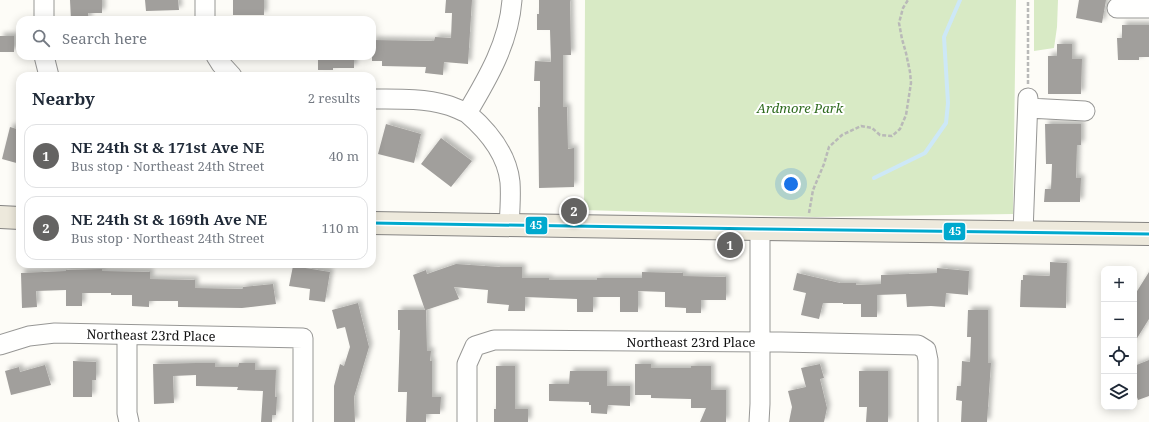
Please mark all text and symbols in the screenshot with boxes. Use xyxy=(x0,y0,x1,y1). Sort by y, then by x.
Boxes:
search box xyxy=(16,16,376,60)
icon: search xyxy=(30,27,52,49)
text: Search here xyxy=(62,28,147,48)
text: Nearby xyxy=(32,87,95,110)
text: 2 results xyxy=(308,89,360,107)
park label: Ardmore Park xyxy=(756,99,844,117)
text: NE 24th St & 171st Ave NE xyxy=(71,137,264,157)
text: 1 xyxy=(42,147,50,165)
text: 40 m xyxy=(329,147,359,165)
text: Bus stop · Northeast 24th Street xyxy=(71,157,264,175)
your location xyxy=(781,174,801,194)
pin: 2 xyxy=(561,196,587,226)
text: NE 24th St & 169th Ave NE xyxy=(71,209,267,229)
line badge: 45 xyxy=(525,216,548,235)
text: 45 xyxy=(530,217,542,232)
text: 2 xyxy=(42,219,50,237)
text: 110 m xyxy=(322,219,359,237)
line badge: 45 xyxy=(943,222,966,241)
text: 45 xyxy=(949,223,961,238)
text: Bus stop · Northeast 24th Street xyxy=(71,229,264,247)
pin: 1 xyxy=(717,230,743,260)
map controls xyxy=(1101,266,1137,410)
button: + xyxy=(1101,266,1137,302)
button: − xyxy=(1101,302,1137,338)
street label: Northeast 23rd Place xyxy=(86,325,216,345)
street label: Northeast 23rd Place xyxy=(626,333,756,351)
button: locate xyxy=(1101,338,1137,374)
button: layers xyxy=(1101,374,1137,410)

